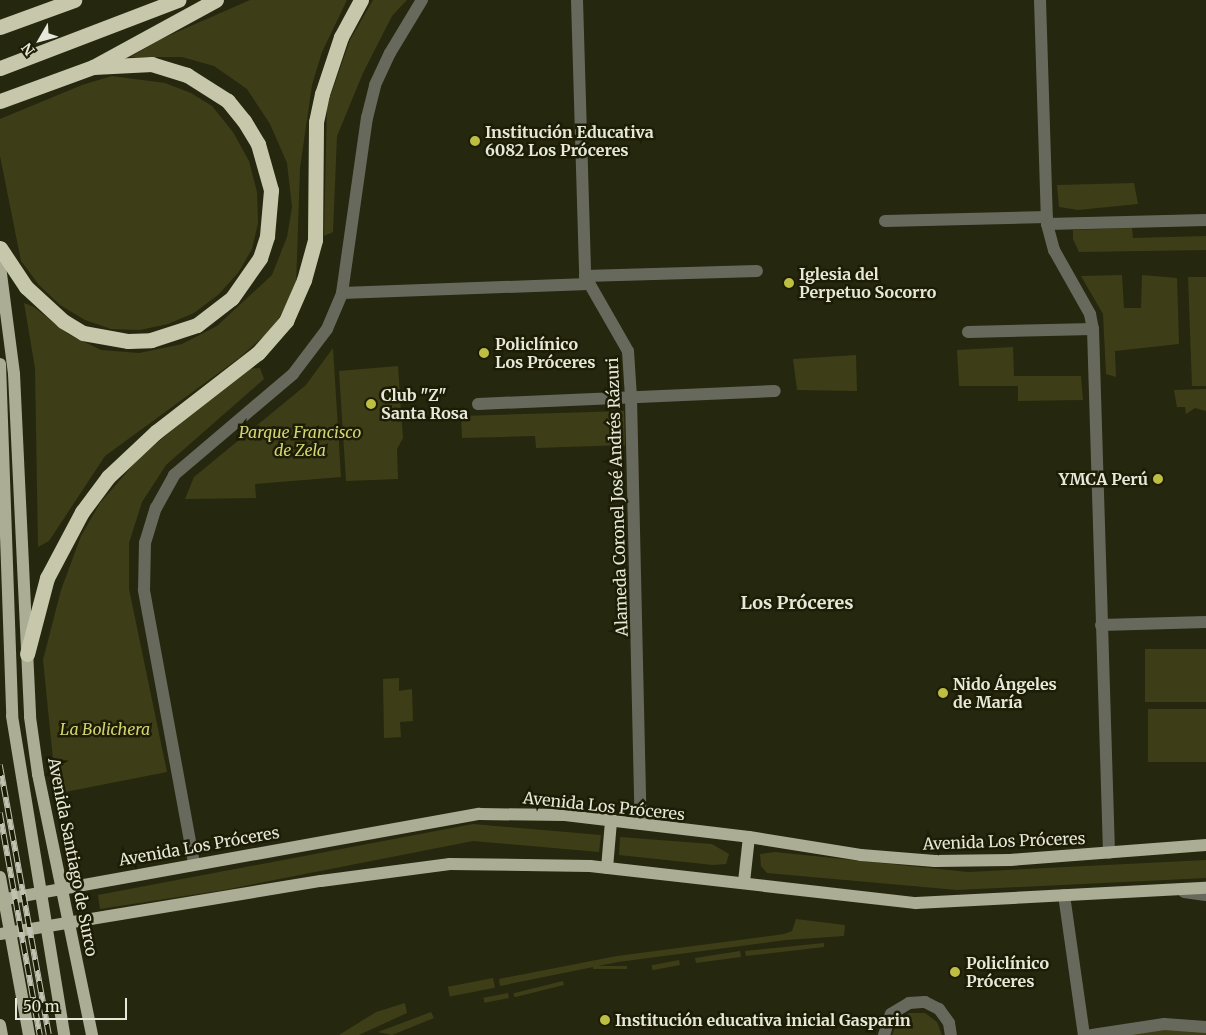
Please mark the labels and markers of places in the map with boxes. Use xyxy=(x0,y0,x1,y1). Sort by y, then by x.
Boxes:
place label: Institución Educativa 6082 Los Próceres xyxy=(485,122,654,160)
marker: Institución Educativa 6082 Los Próceres xyxy=(469,135,481,147)
place label: Iglesia del Perpetuo Socorro xyxy=(799,264,936,302)
marker: Iglesia del Perpetuo Socorro xyxy=(783,277,795,289)
place label: Policlínico Los Próceres xyxy=(495,334,596,372)
marker: Policlínico Los Próceres xyxy=(477,346,491,360)
place label: Club "Z" Santa Rosa xyxy=(381,385,468,423)
marker: Club "Z" Santa Rosa xyxy=(365,398,377,410)
place label: YMCA Perú xyxy=(1059,469,1148,489)
marker: YMCA Perú xyxy=(1152,473,1164,485)
place label: Nido Ángeles de María xyxy=(953,674,1057,712)
marker: Nido Ángeles de María xyxy=(937,687,949,699)
place label: Policlínico Próceres xyxy=(966,953,1049,991)
marker: Policlínico Próceres xyxy=(948,965,962,979)
place label: Institución educativa inicial Gasparin xyxy=(615,1010,911,1030)
marker: Institución educativa inicial Gasparin xyxy=(599,1014,611,1026)

